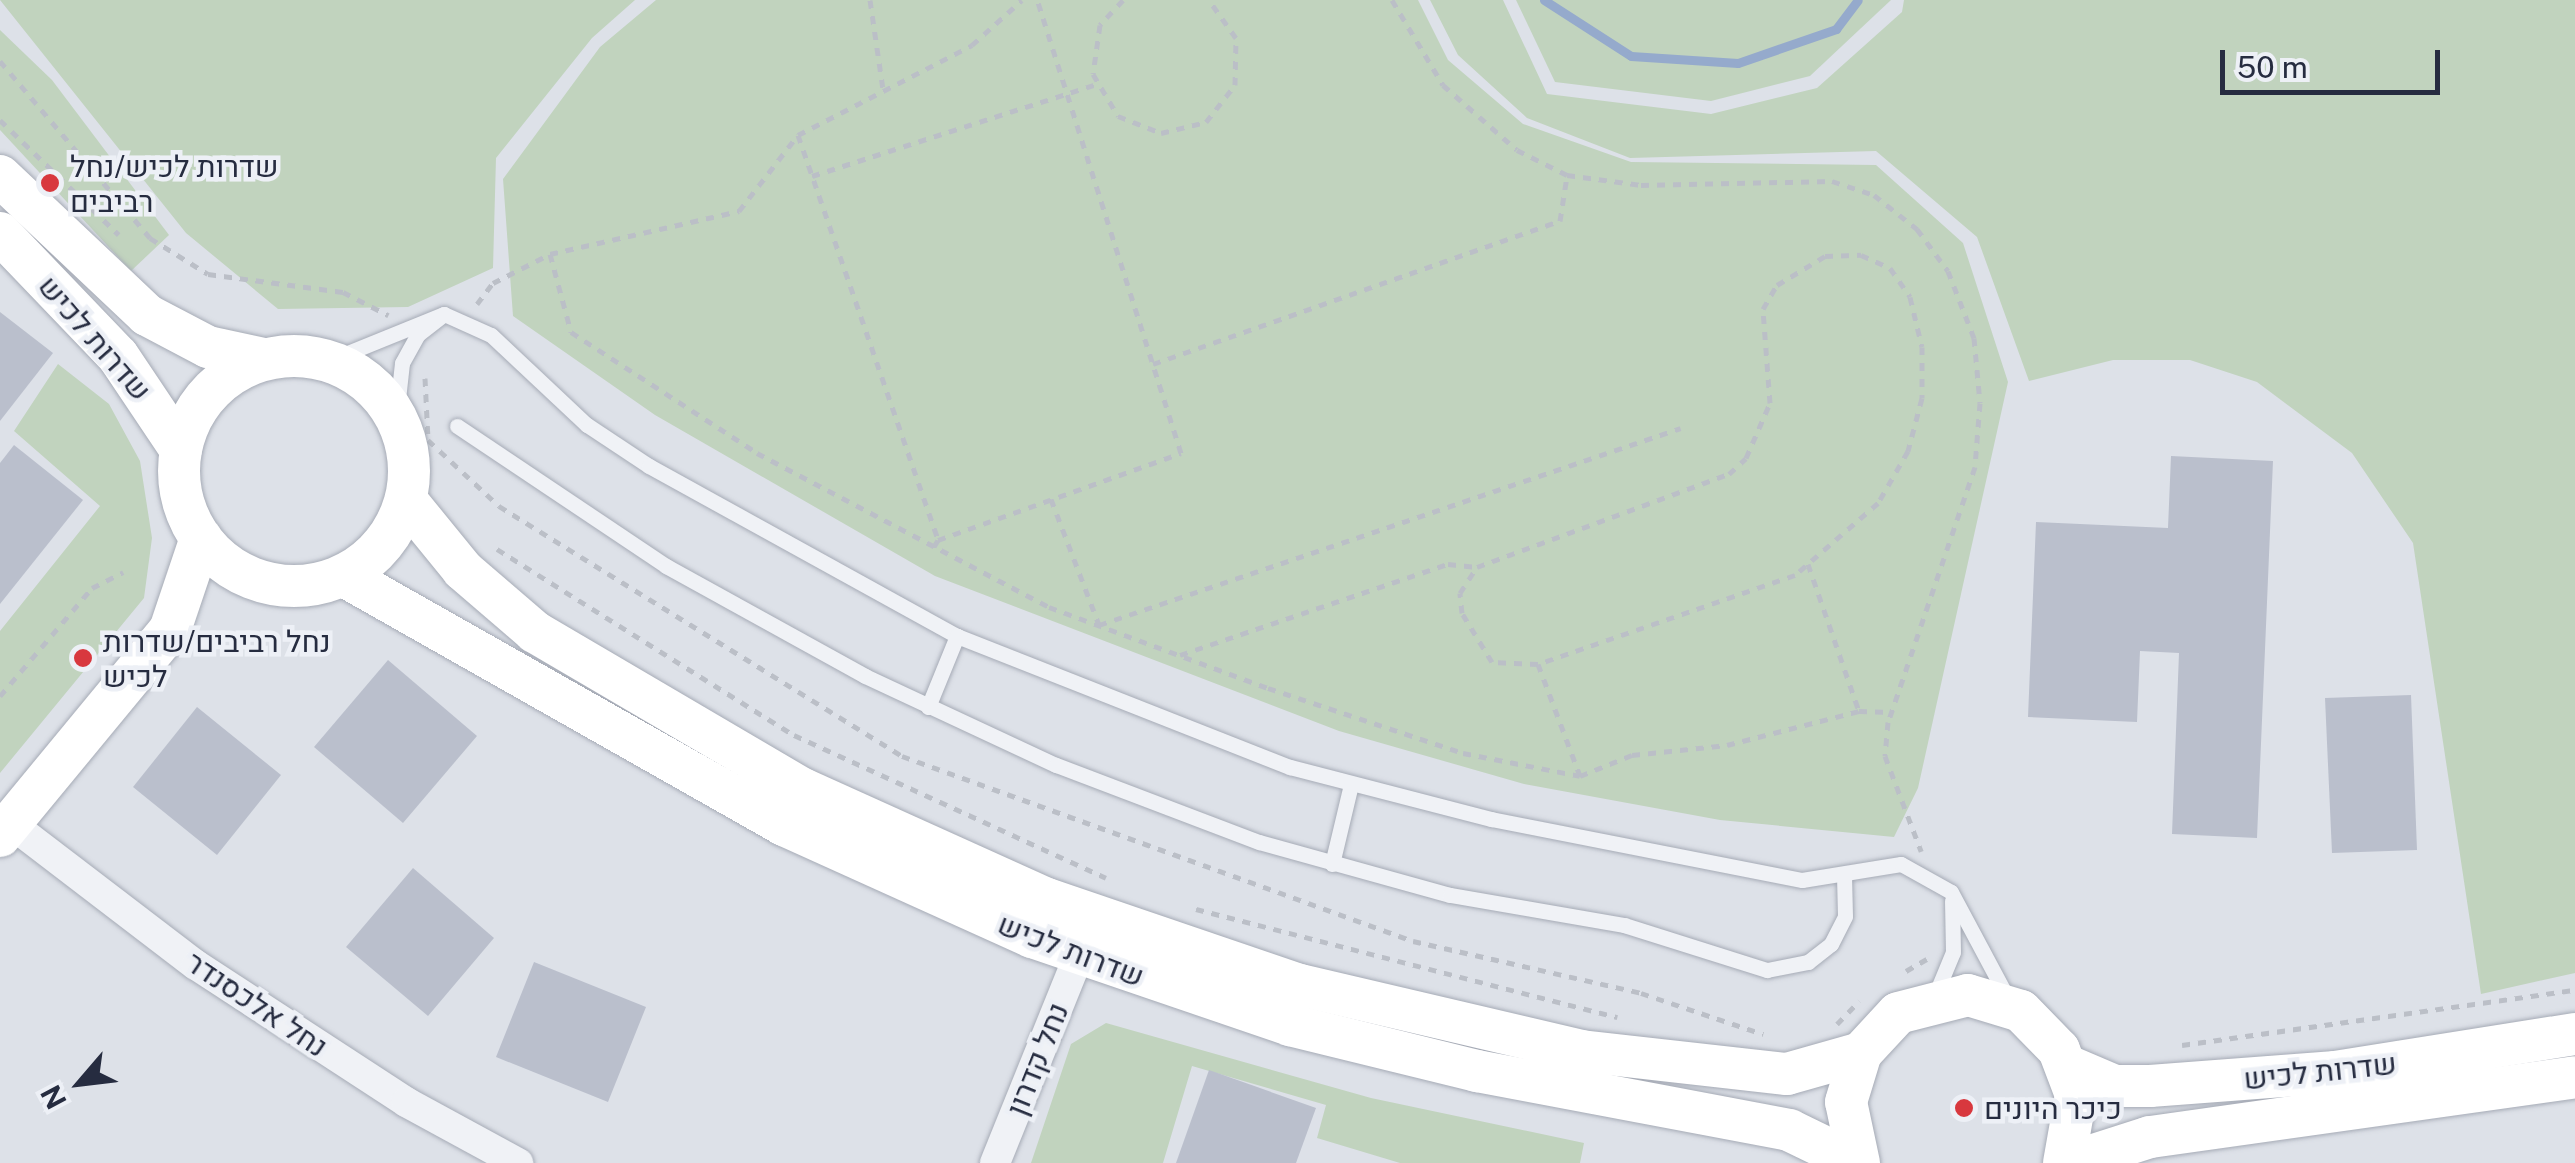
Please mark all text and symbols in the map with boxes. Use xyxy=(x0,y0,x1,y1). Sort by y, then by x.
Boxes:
scale bar xyxy=(2225,30,2445,92)
text: 50 m xyxy=(2237,49,2308,85)
place label: שדרות לכיש/נחל רביבים xyxy=(70,148,278,218)
marker: שדרות לכיש/נחל רביבים xyxy=(39,172,61,194)
street label: שדרות לכיש xyxy=(31,268,159,408)
place label: נחל רביבים/שדרות לכיש xyxy=(103,623,331,694)
marker: נחל רביבים/שדרות לכיש xyxy=(72,647,94,669)
street label: שדרות לכיש xyxy=(993,906,1149,994)
street label: נחל אלכסנדר xyxy=(179,944,335,1064)
street label: נחל קדרון xyxy=(998,997,1076,1121)
north arrow xyxy=(30,1033,130,1133)
street label: שדרות לכיש xyxy=(2242,1045,2398,1097)
text: N xyxy=(33,1080,73,1115)
place label: כיכר היונים xyxy=(1984,1090,2122,1126)
marker: כיכר היונים xyxy=(1953,1097,1975,1119)

